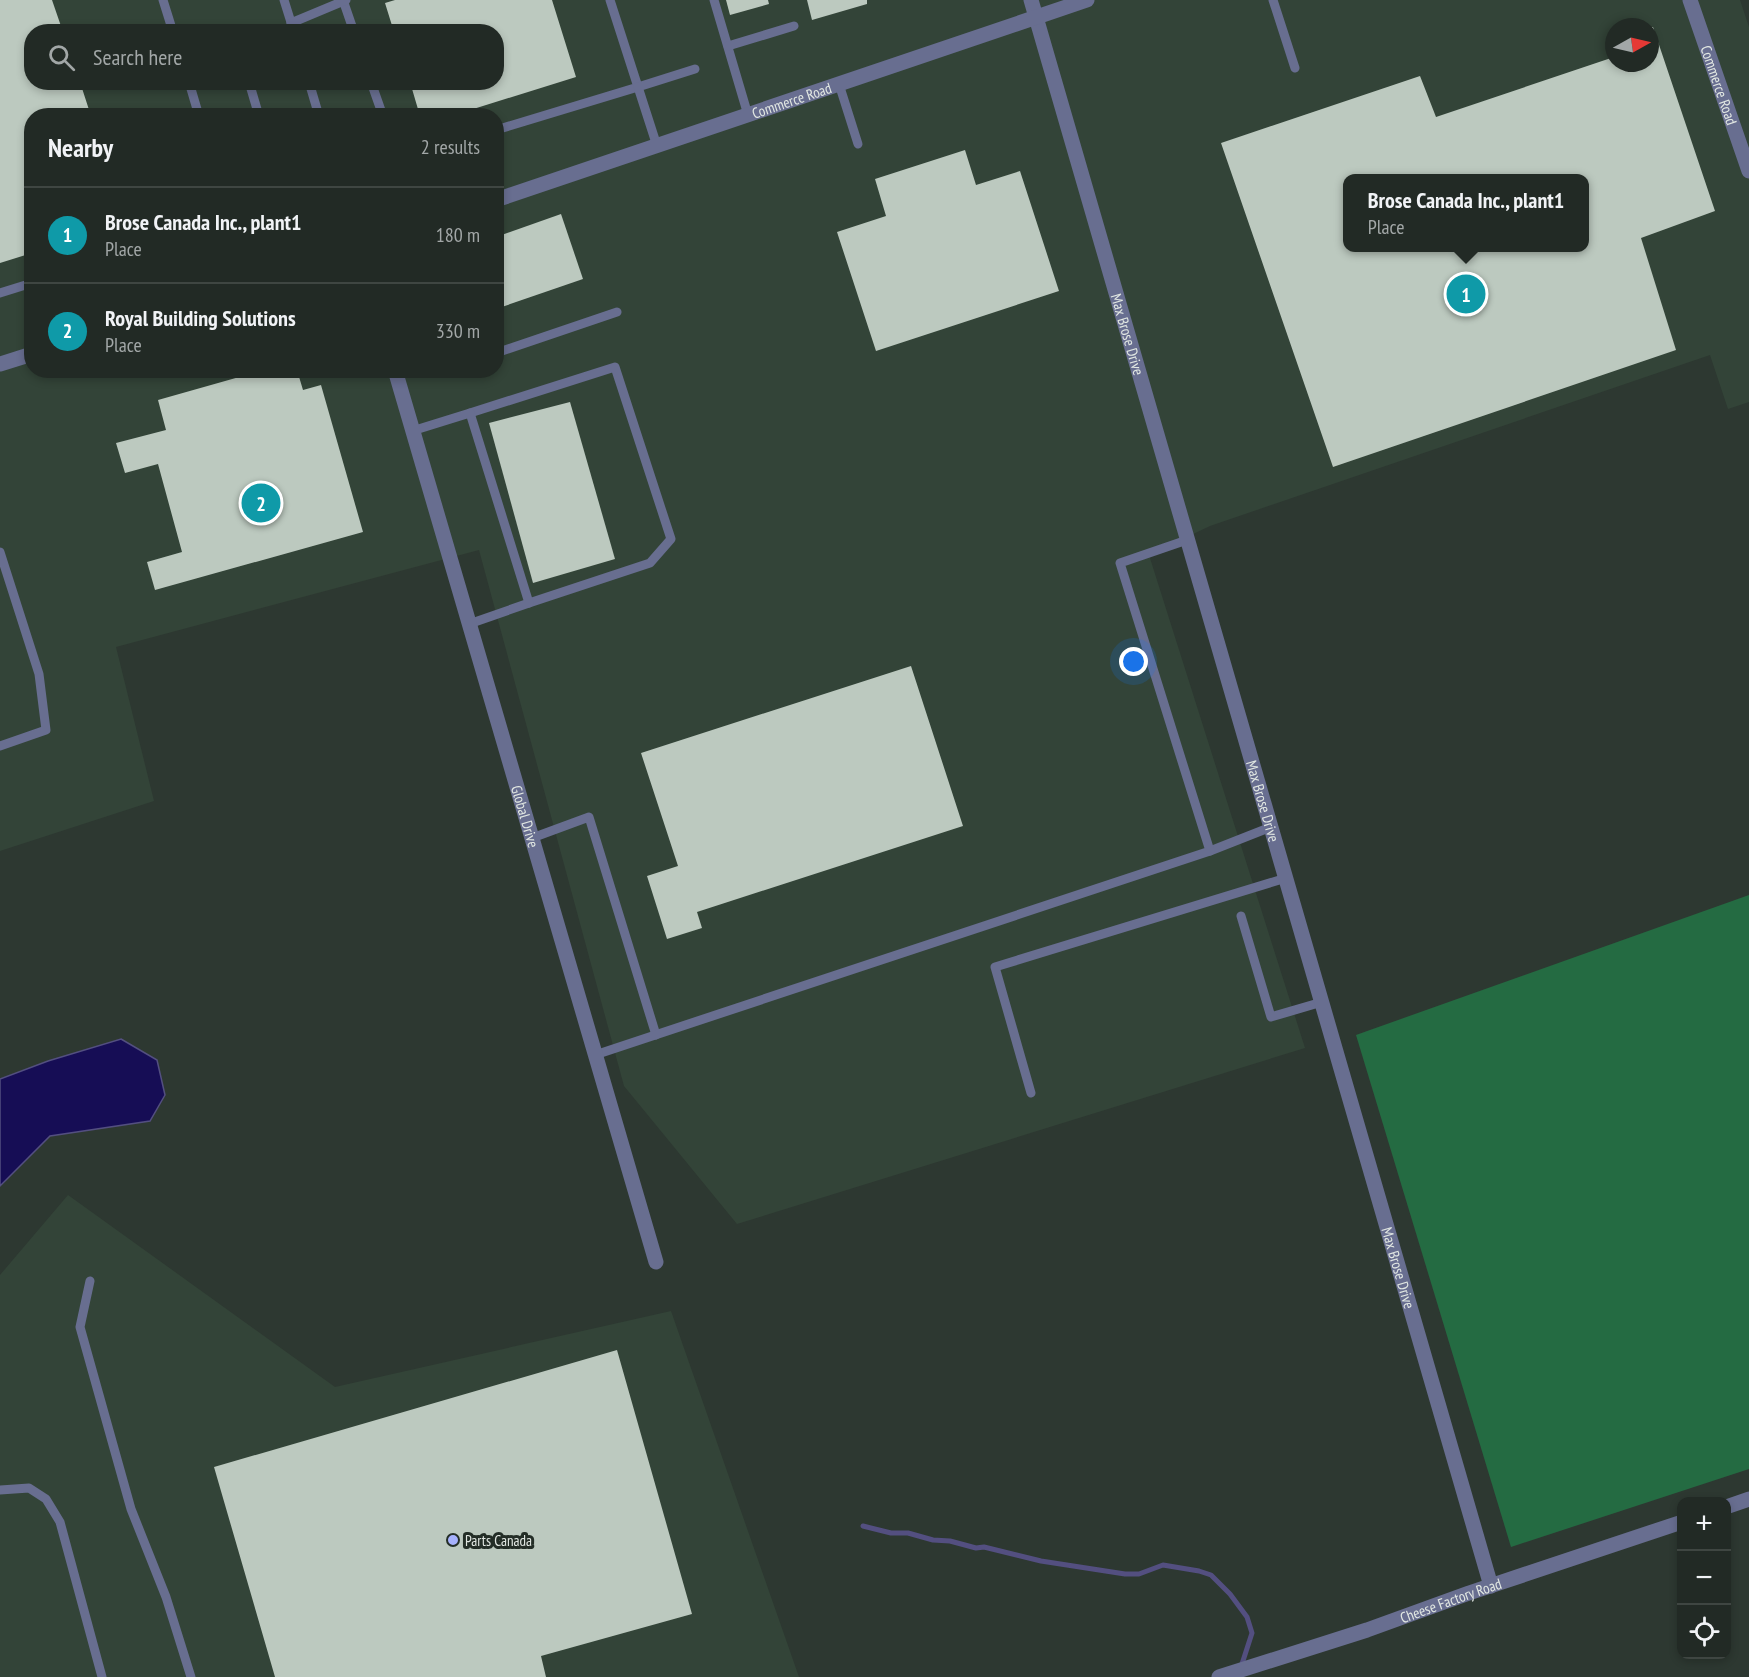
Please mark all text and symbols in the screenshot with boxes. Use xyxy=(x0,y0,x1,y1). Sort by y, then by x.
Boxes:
north arrow xyxy=(1605,18,1659,72)
search box xyxy=(24,24,504,90)
icon: search xyxy=(45,41,78,74)
text: Search here xyxy=(93,43,182,71)
street label: Commerce Road xyxy=(1697,43,1742,127)
street label: Commerce Road xyxy=(749,78,834,122)
text: Nearby xyxy=(48,131,113,164)
text: 2 results xyxy=(421,134,480,160)
popup xyxy=(1343,174,1589,252)
text: Brose Canada Inc., plant1 xyxy=(1368,186,1564,214)
text: Brose Canada Inc., plant1 xyxy=(105,208,301,236)
text: Place xyxy=(1368,214,1405,240)
text: 1 xyxy=(63,222,72,248)
text: 180 m xyxy=(436,222,480,248)
text: Place xyxy=(105,236,142,262)
pin: 1 xyxy=(1446,272,1486,316)
street label: Max Brose Drive xyxy=(1107,291,1149,377)
text: Royal Building Solutions xyxy=(105,304,296,332)
text: 2 xyxy=(63,318,72,344)
text: 330 m xyxy=(436,318,480,344)
text: Place xyxy=(105,332,142,358)
pin: 2 xyxy=(242,480,280,526)
your location xyxy=(1119,647,1148,676)
street label: Max Brose Drive xyxy=(1242,758,1284,844)
street label: Global Drive xyxy=(507,783,544,850)
street label: Max Brose Drive xyxy=(1378,1225,1420,1311)
map controls xyxy=(1677,1497,1731,1659)
button: + xyxy=(1677,1497,1731,1551)
place label: Parts Canada xyxy=(465,1531,532,1550)
marker: Parts Canada xyxy=(446,1533,460,1547)
button: − xyxy=(1677,1551,1731,1605)
street label: Cheese Factory Road xyxy=(1397,1573,1504,1627)
button: locate xyxy=(1677,1605,1731,1659)

